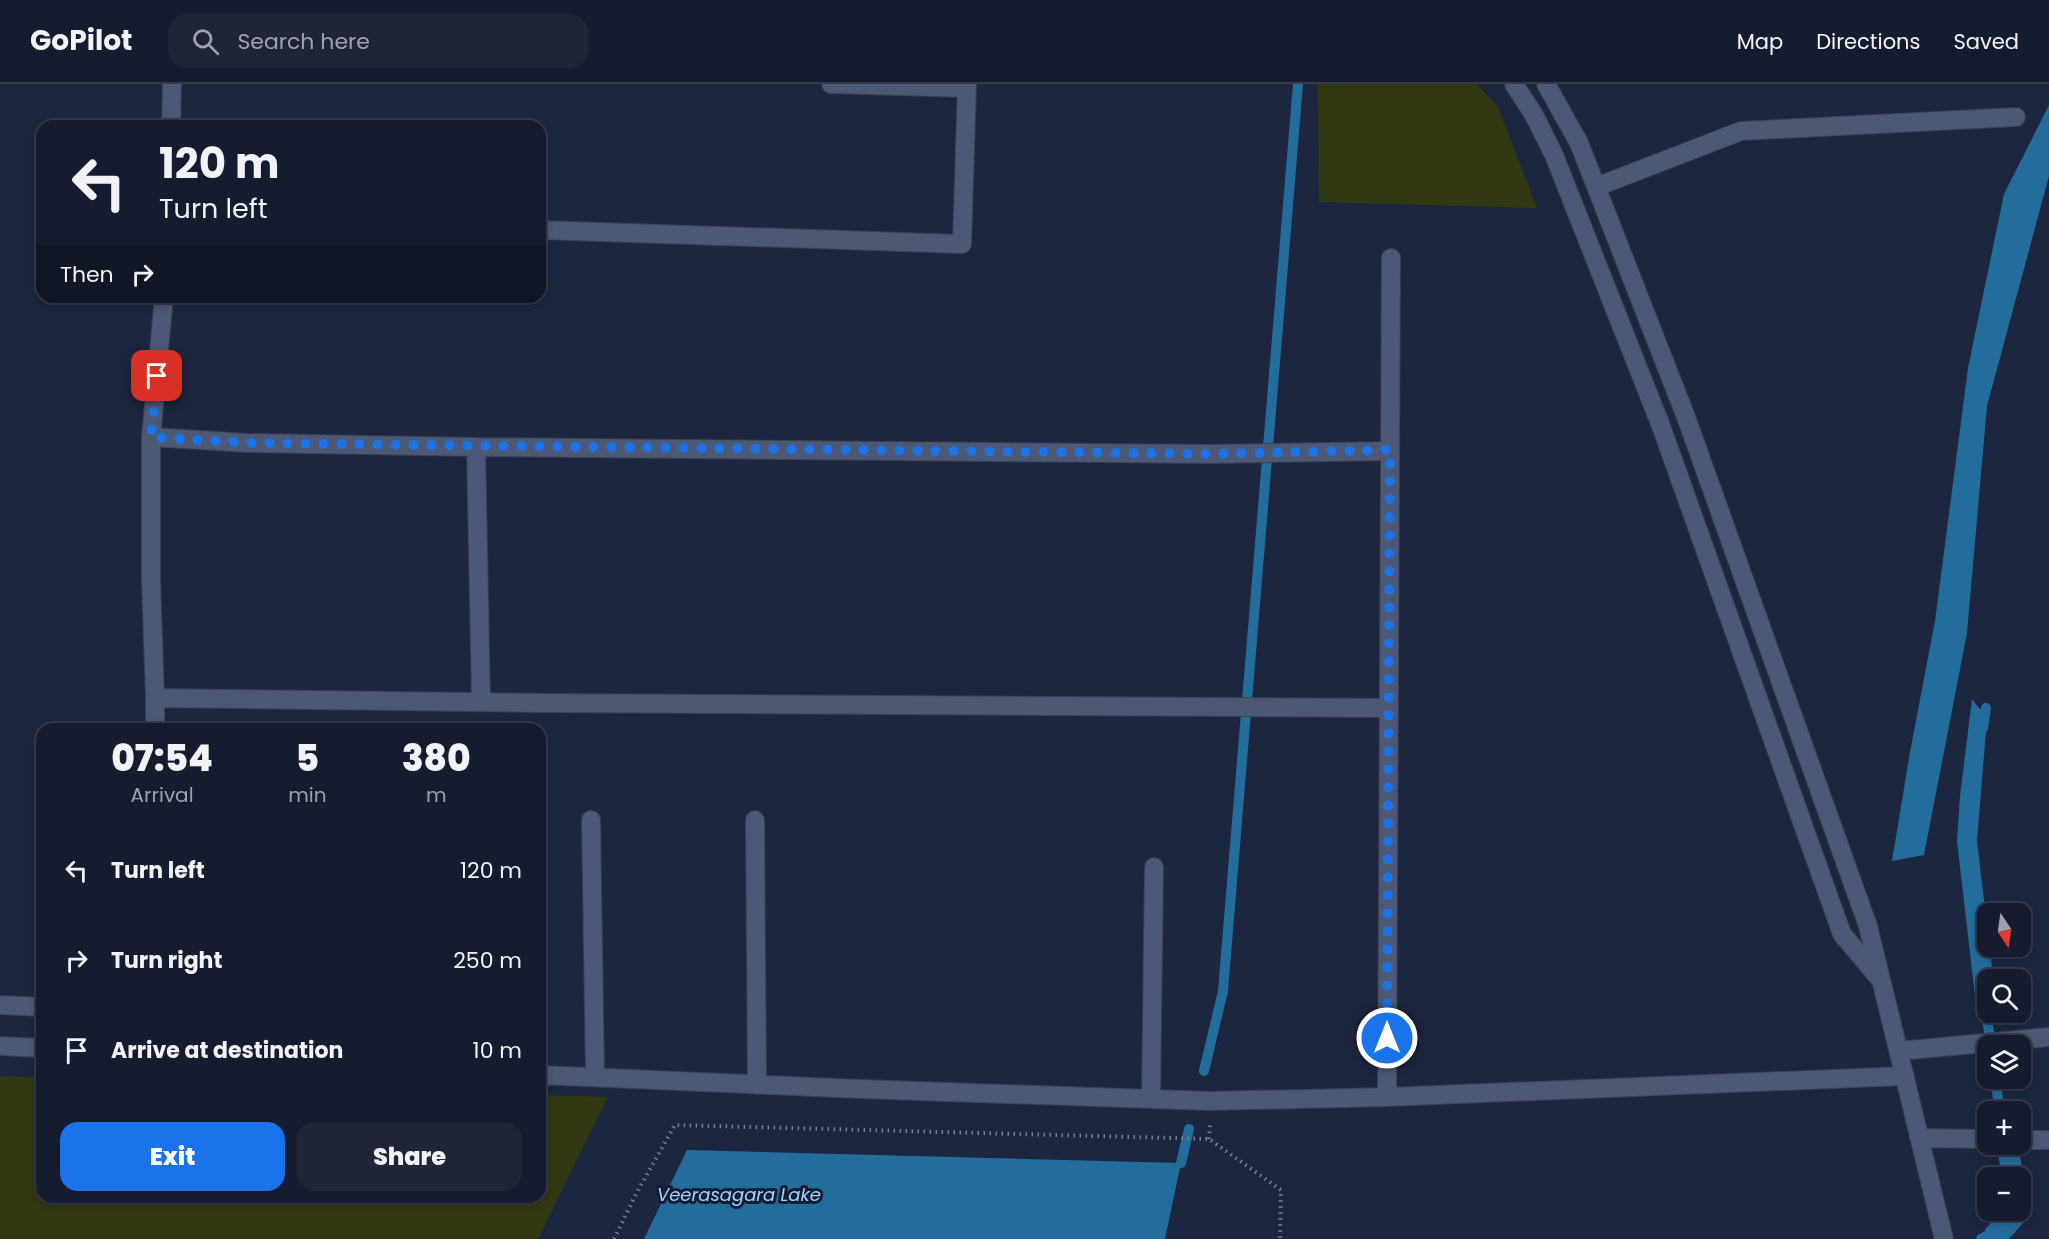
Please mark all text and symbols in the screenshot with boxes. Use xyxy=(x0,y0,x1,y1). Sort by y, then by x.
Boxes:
search box xyxy=(168,14,588,68)
text: GoPilot xyxy=(30,21,132,60)
icon: search xyxy=(189,25,222,58)
text: Search here xyxy=(237,26,370,57)
text: Map xyxy=(1737,27,1783,56)
text: Directions xyxy=(1816,27,1920,56)
text: Saved xyxy=(1953,27,2019,56)
text: 120 m xyxy=(159,134,280,193)
icon: left xyxy=(60,144,138,222)
text: Turn left xyxy=(159,190,268,227)
icon: right xyxy=(126,258,159,291)
text: Then xyxy=(60,259,114,290)
pin xyxy=(131,350,182,401)
icon: arrive xyxy=(140,359,173,392)
text: 07:54 xyxy=(111,733,213,784)
text: 5 xyxy=(296,733,319,784)
text: 380 xyxy=(402,733,471,784)
text: Arrival xyxy=(131,781,194,809)
text: min xyxy=(288,781,326,809)
text: m xyxy=(426,781,447,809)
icon: left xyxy=(60,854,93,887)
text: Turn left xyxy=(111,855,205,886)
text: 120 m xyxy=(460,855,522,886)
north arrow xyxy=(1977,903,2031,957)
map controls xyxy=(1977,903,2031,1221)
icon: right xyxy=(60,944,93,977)
text: Turn right xyxy=(111,945,222,976)
text: 250 m xyxy=(453,945,522,976)
button: search xyxy=(1977,969,2031,1023)
position arrow xyxy=(1355,1006,1419,1070)
icon: arrive xyxy=(60,1034,93,1067)
text: Arrive at destination xyxy=(111,1035,343,1066)
text: 10 m xyxy=(473,1035,522,1066)
button: layers xyxy=(1977,1035,2031,1089)
button: + xyxy=(1977,1101,2031,1155)
button: Exit xyxy=(60,1122,285,1191)
button: Share xyxy=(297,1122,522,1191)
button: − xyxy=(1977,1167,2031,1221)
water label: Veerasagara Lake xyxy=(657,1182,821,1207)

